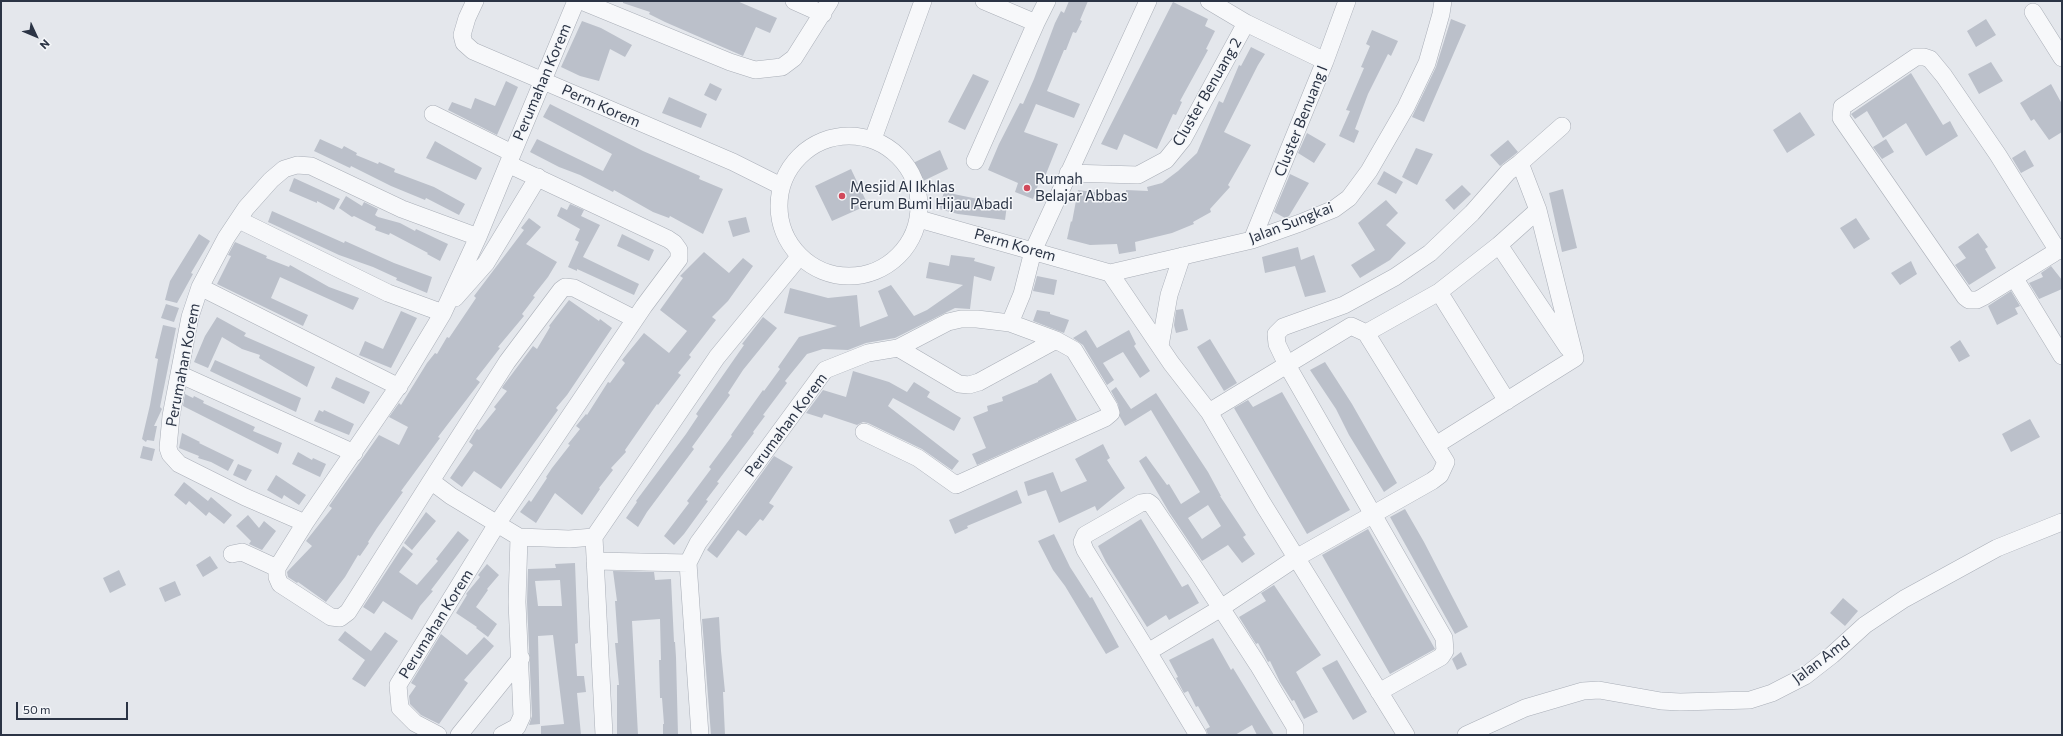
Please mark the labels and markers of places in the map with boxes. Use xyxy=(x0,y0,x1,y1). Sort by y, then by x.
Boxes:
place label: Rumah Belajar Abbas xyxy=(1035,170,1128,205)
place label: Mesjid Al Ikhlas Perum Bumi Hijau Abadi xyxy=(850,178,1013,213)
marker: Rumah Belajar Abbas xyxy=(1022,183,1032,193)
marker: Mesjid Al Ikhlas Perum Bumi Hijau Abadi xyxy=(837,191,847,201)

